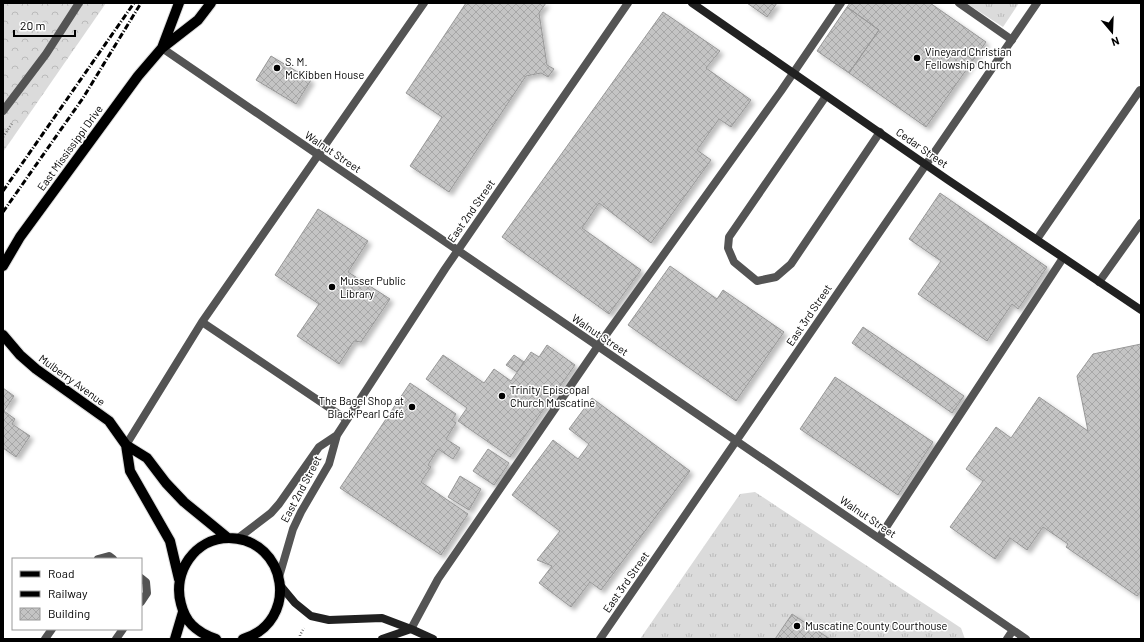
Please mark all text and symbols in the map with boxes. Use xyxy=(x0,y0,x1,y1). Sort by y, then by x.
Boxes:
scale bar xyxy=(14,12,75,38)
north arrow xyxy=(1092,12,1132,52)
text: 20 m xyxy=(20,18,46,32)
text: N xyxy=(1110,35,1121,49)
place label: Vineyard Christian Fellowship Church xyxy=(925,45,1012,71)
marker: Vineyard Christian Fellowship Church xyxy=(912,53,922,63)
place label: S. M. McKibben House xyxy=(285,55,364,81)
marker: S. M. McKibben House xyxy=(272,63,282,73)
street label: East Mississippi Drive xyxy=(34,102,105,193)
street label: Cedar Street xyxy=(894,125,951,170)
street label: Walnut Street xyxy=(303,128,364,175)
street label: East 2nd Street xyxy=(444,177,497,245)
place label: Musser Public Library xyxy=(340,274,406,300)
street label: East 3rd Street xyxy=(783,281,834,348)
marker: Musser Public Library xyxy=(327,282,337,292)
street label: Walnut Street xyxy=(570,311,631,358)
street label: Mulberry Avenue xyxy=(37,351,108,408)
place label: Trinity Episcopal Church Muscatine xyxy=(510,383,595,409)
marker: Trinity Episcopal Church Muscatine xyxy=(497,391,507,401)
place label: The Bagel Shop at Black Pearl Café xyxy=(319,394,404,420)
marker: The Bagel Shop at Black Pearl Café xyxy=(407,402,417,412)
street label: East 2nd Street xyxy=(278,453,324,524)
street label: Walnut Street xyxy=(838,493,899,540)
street label: East 3rd Street xyxy=(600,549,651,615)
legend xyxy=(12,558,142,630)
text: Road xyxy=(48,566,75,580)
text: Railway xyxy=(48,586,88,600)
text: Building xyxy=(48,606,90,620)
place label: Muscatine County Courthouse xyxy=(805,619,948,632)
marker: Muscatine County Courthouse xyxy=(792,621,802,631)

